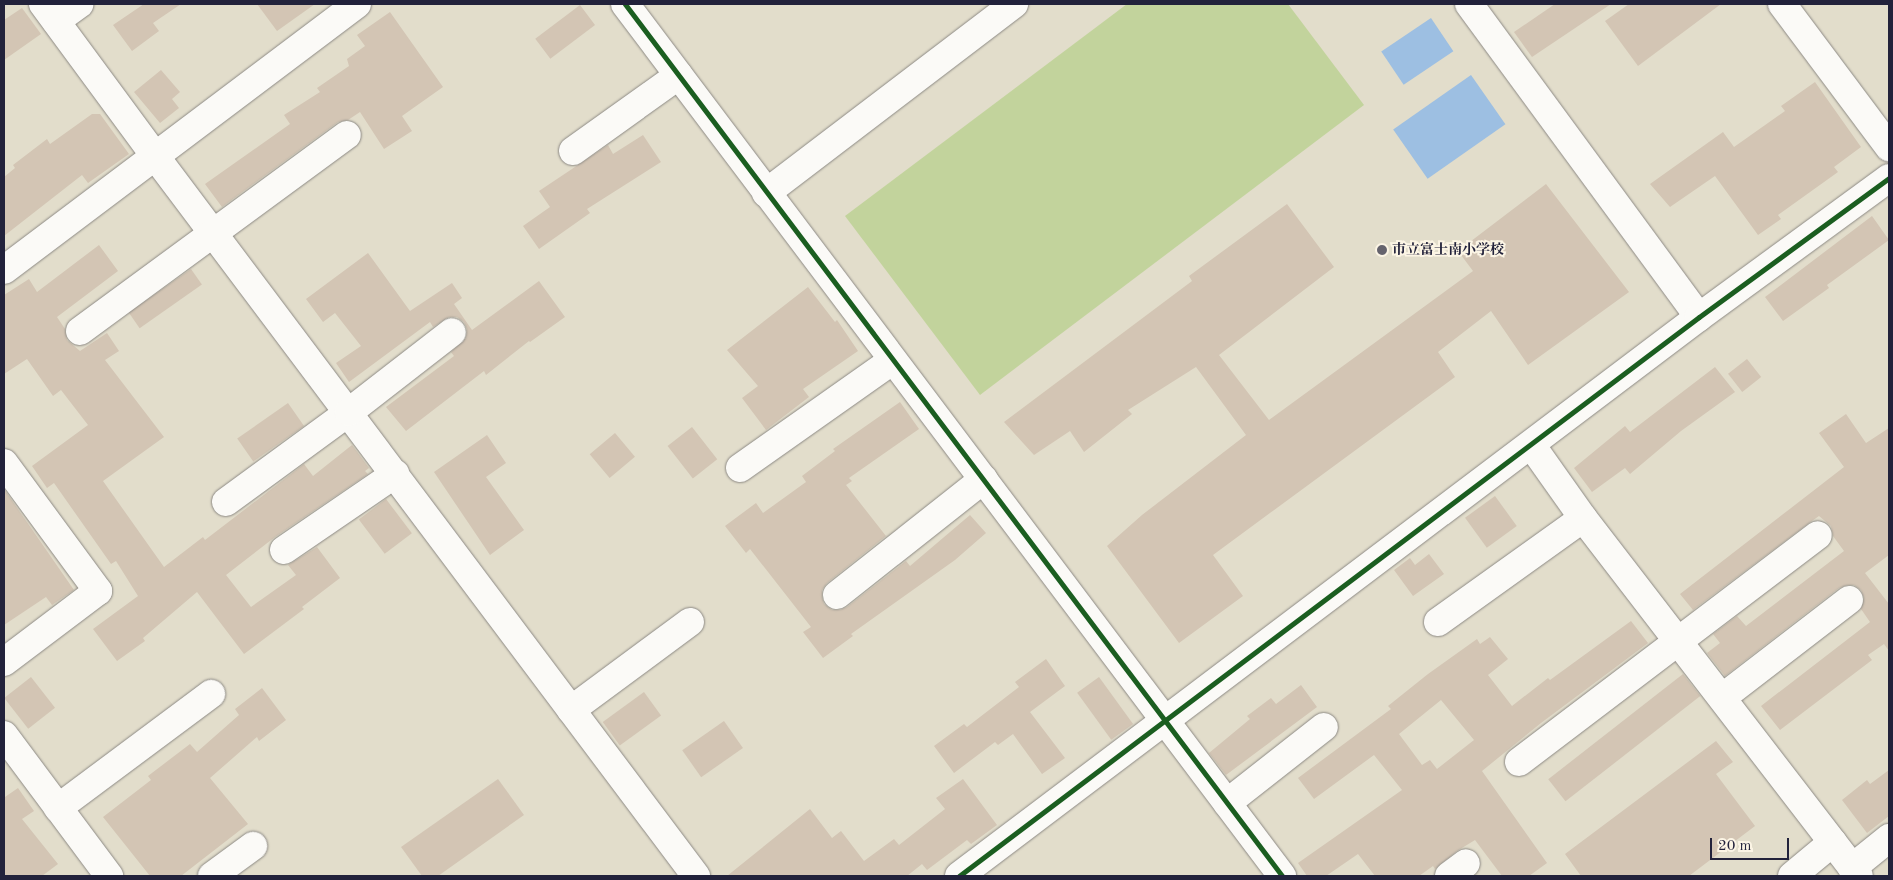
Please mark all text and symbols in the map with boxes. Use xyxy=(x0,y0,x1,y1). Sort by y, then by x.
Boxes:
place label: 市立富士南小学校 xyxy=(1392,242,1504,258)
marker: 市立富士南小学校 xyxy=(1376,244,1388,256)
scale bar xyxy=(1713,828,1792,860)
text: 20 m xyxy=(1718,839,1752,854)

